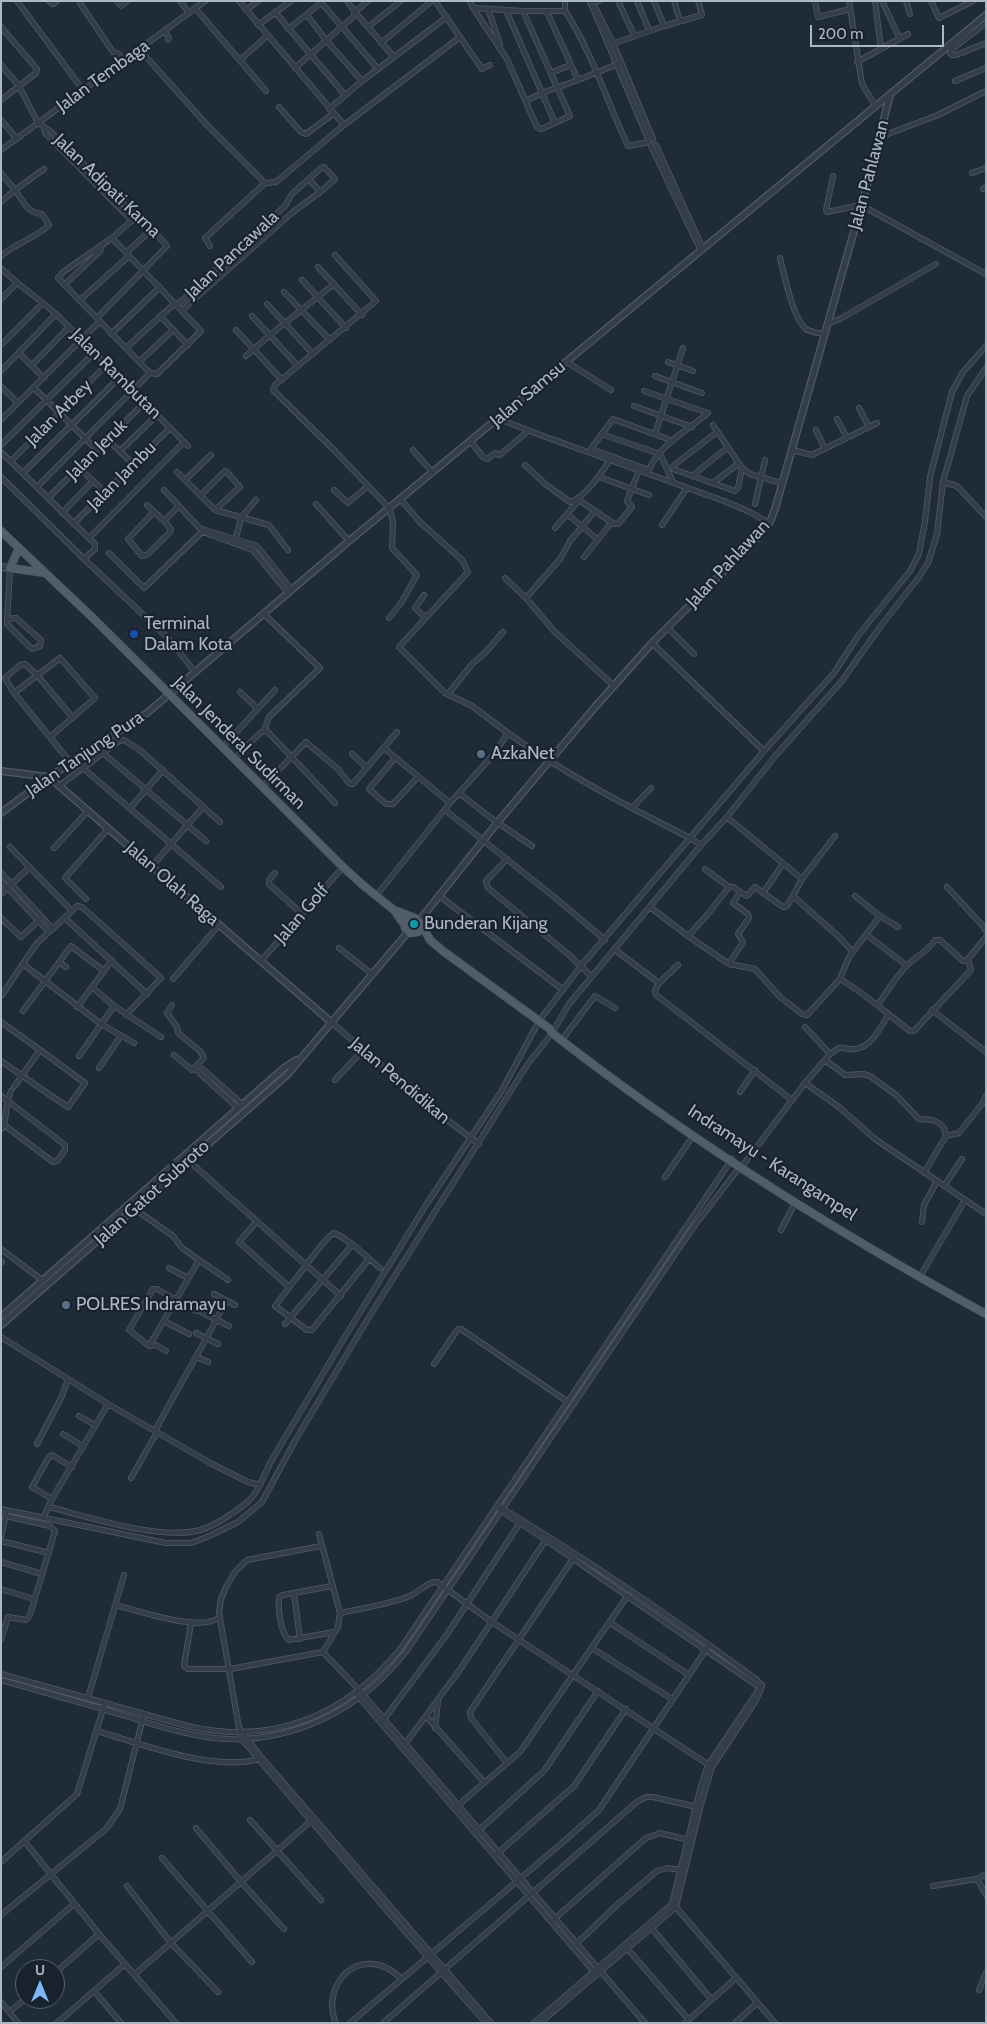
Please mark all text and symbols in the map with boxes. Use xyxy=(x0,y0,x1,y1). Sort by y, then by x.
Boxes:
scale bar xyxy=(812,15,946,47)
text: 200 m xyxy=(818,25,863,43)
street label: Jalan Tembaga xyxy=(52,35,154,117)
street label: Jalan Pahlawan xyxy=(844,118,894,232)
street label: Jalan Adipati Karna xyxy=(49,129,165,243)
street label: Jalan Pancawala xyxy=(181,206,283,304)
street label: Jalan Rambutan xyxy=(66,324,166,424)
street label: Jalan Samsu xyxy=(486,356,570,432)
street label: Jalan Arbey xyxy=(21,375,97,451)
street label: Jalan Jeruk xyxy=(62,415,132,485)
street label: Jalan Jambu xyxy=(83,437,161,515)
street label: Jalan Pahlawan xyxy=(682,515,774,613)
place label: Terminal Dalam Kota xyxy=(144,613,232,656)
marker: Terminal Dalam Kota xyxy=(128,628,140,640)
street label: Jalan Jenderal Sudirman xyxy=(168,672,310,814)
street label: Jalan Tanjung Pura xyxy=(22,707,148,801)
place label: AzkaNet xyxy=(491,743,555,765)
marker: AzkaNet xyxy=(475,748,487,760)
street label: Jalan Olah Raga xyxy=(121,837,223,931)
street label: Jalan Golf xyxy=(270,880,334,948)
place label: Bunderan Kijang xyxy=(424,913,548,935)
marker: Bunderan Kijang xyxy=(408,918,420,930)
street label: Jalan Pendidikan xyxy=(346,1033,454,1129)
street label: Indramayu - Karangampel xyxy=(684,1100,860,1226)
street label: Jalan Gatot Subroto xyxy=(90,1136,214,1250)
place label: POLRES Indramayu xyxy=(76,1294,226,1316)
marker: POLRES Indramayu xyxy=(60,1299,72,1311)
north arrow xyxy=(15,1959,65,2009)
text: U xyxy=(35,1961,45,1979)

